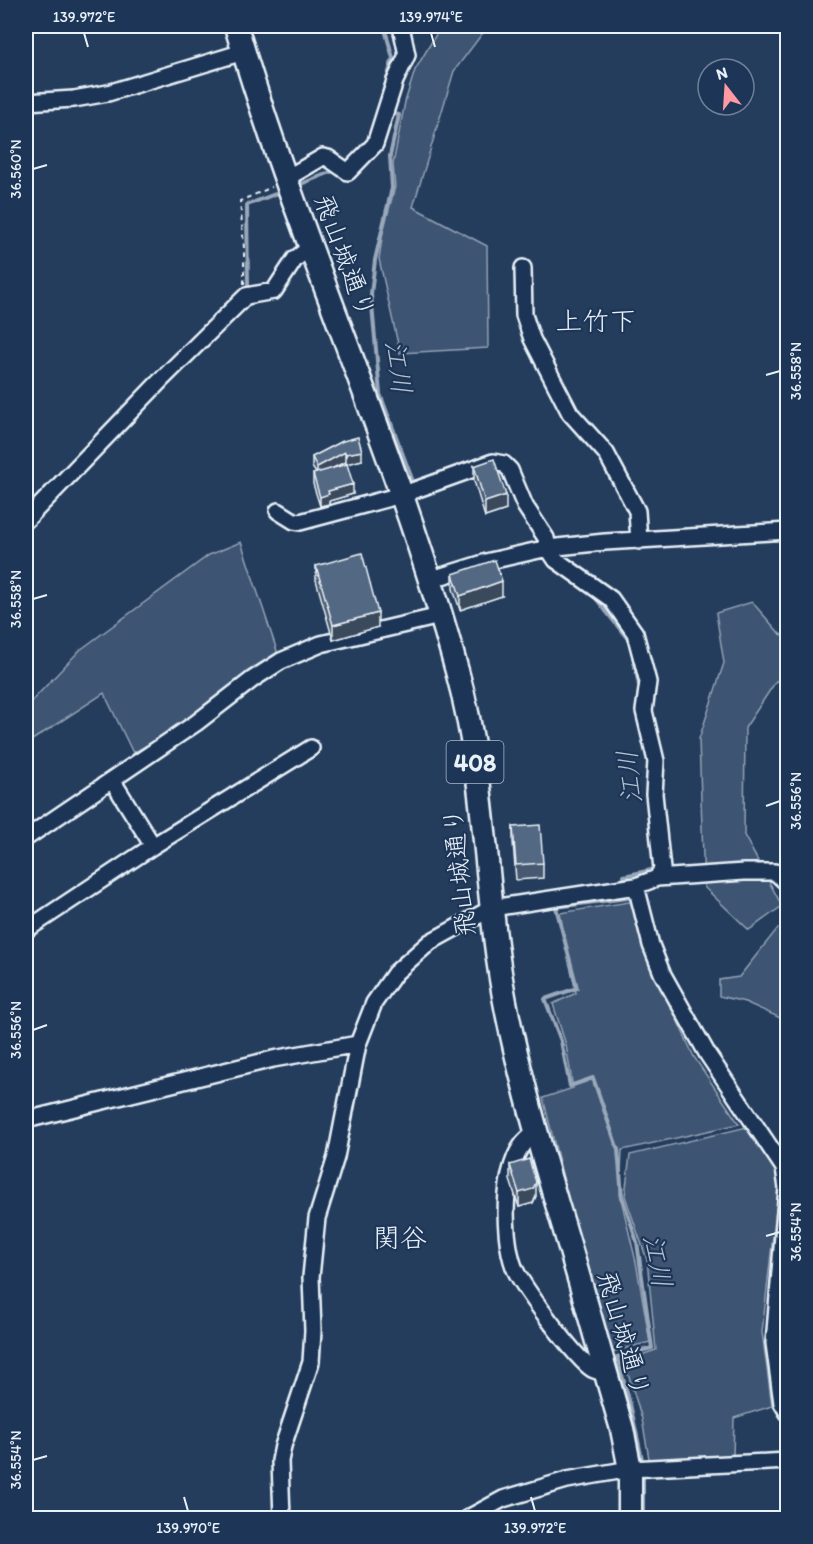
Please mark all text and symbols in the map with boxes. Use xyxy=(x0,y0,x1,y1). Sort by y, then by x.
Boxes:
text: 139.972°E xyxy=(53,8,115,26)
text: 139.974°E xyxy=(399,8,463,26)
north arrow xyxy=(696,57,756,117)
text: N xyxy=(714,62,730,84)
text: 36.560°N xyxy=(7,139,25,199)
street label: 飛山城通り xyxy=(308,189,382,323)
district label: 上竹下 xyxy=(556,304,637,337)
water label: 江川 xyxy=(379,338,419,396)
text: 36.558°N xyxy=(787,342,805,400)
text: 36.558°N xyxy=(7,570,25,628)
road number: 408 xyxy=(446,741,504,783)
water label: 江川 xyxy=(610,748,648,806)
text: 36.556°N xyxy=(787,772,805,830)
street label: 飛山城通り xyxy=(436,806,482,938)
text: 36.556°N xyxy=(7,1001,25,1059)
text: 36.554°N xyxy=(787,1202,805,1262)
district label: 関谷 xyxy=(373,1221,427,1254)
water label: 江川 xyxy=(637,1231,679,1291)
street label: 飛山城通り xyxy=(591,1267,657,1401)
text: 36.554°N xyxy=(7,1430,25,1490)
text: 139.970°E xyxy=(156,1519,220,1537)
text: 139.972°E xyxy=(504,1519,566,1537)

